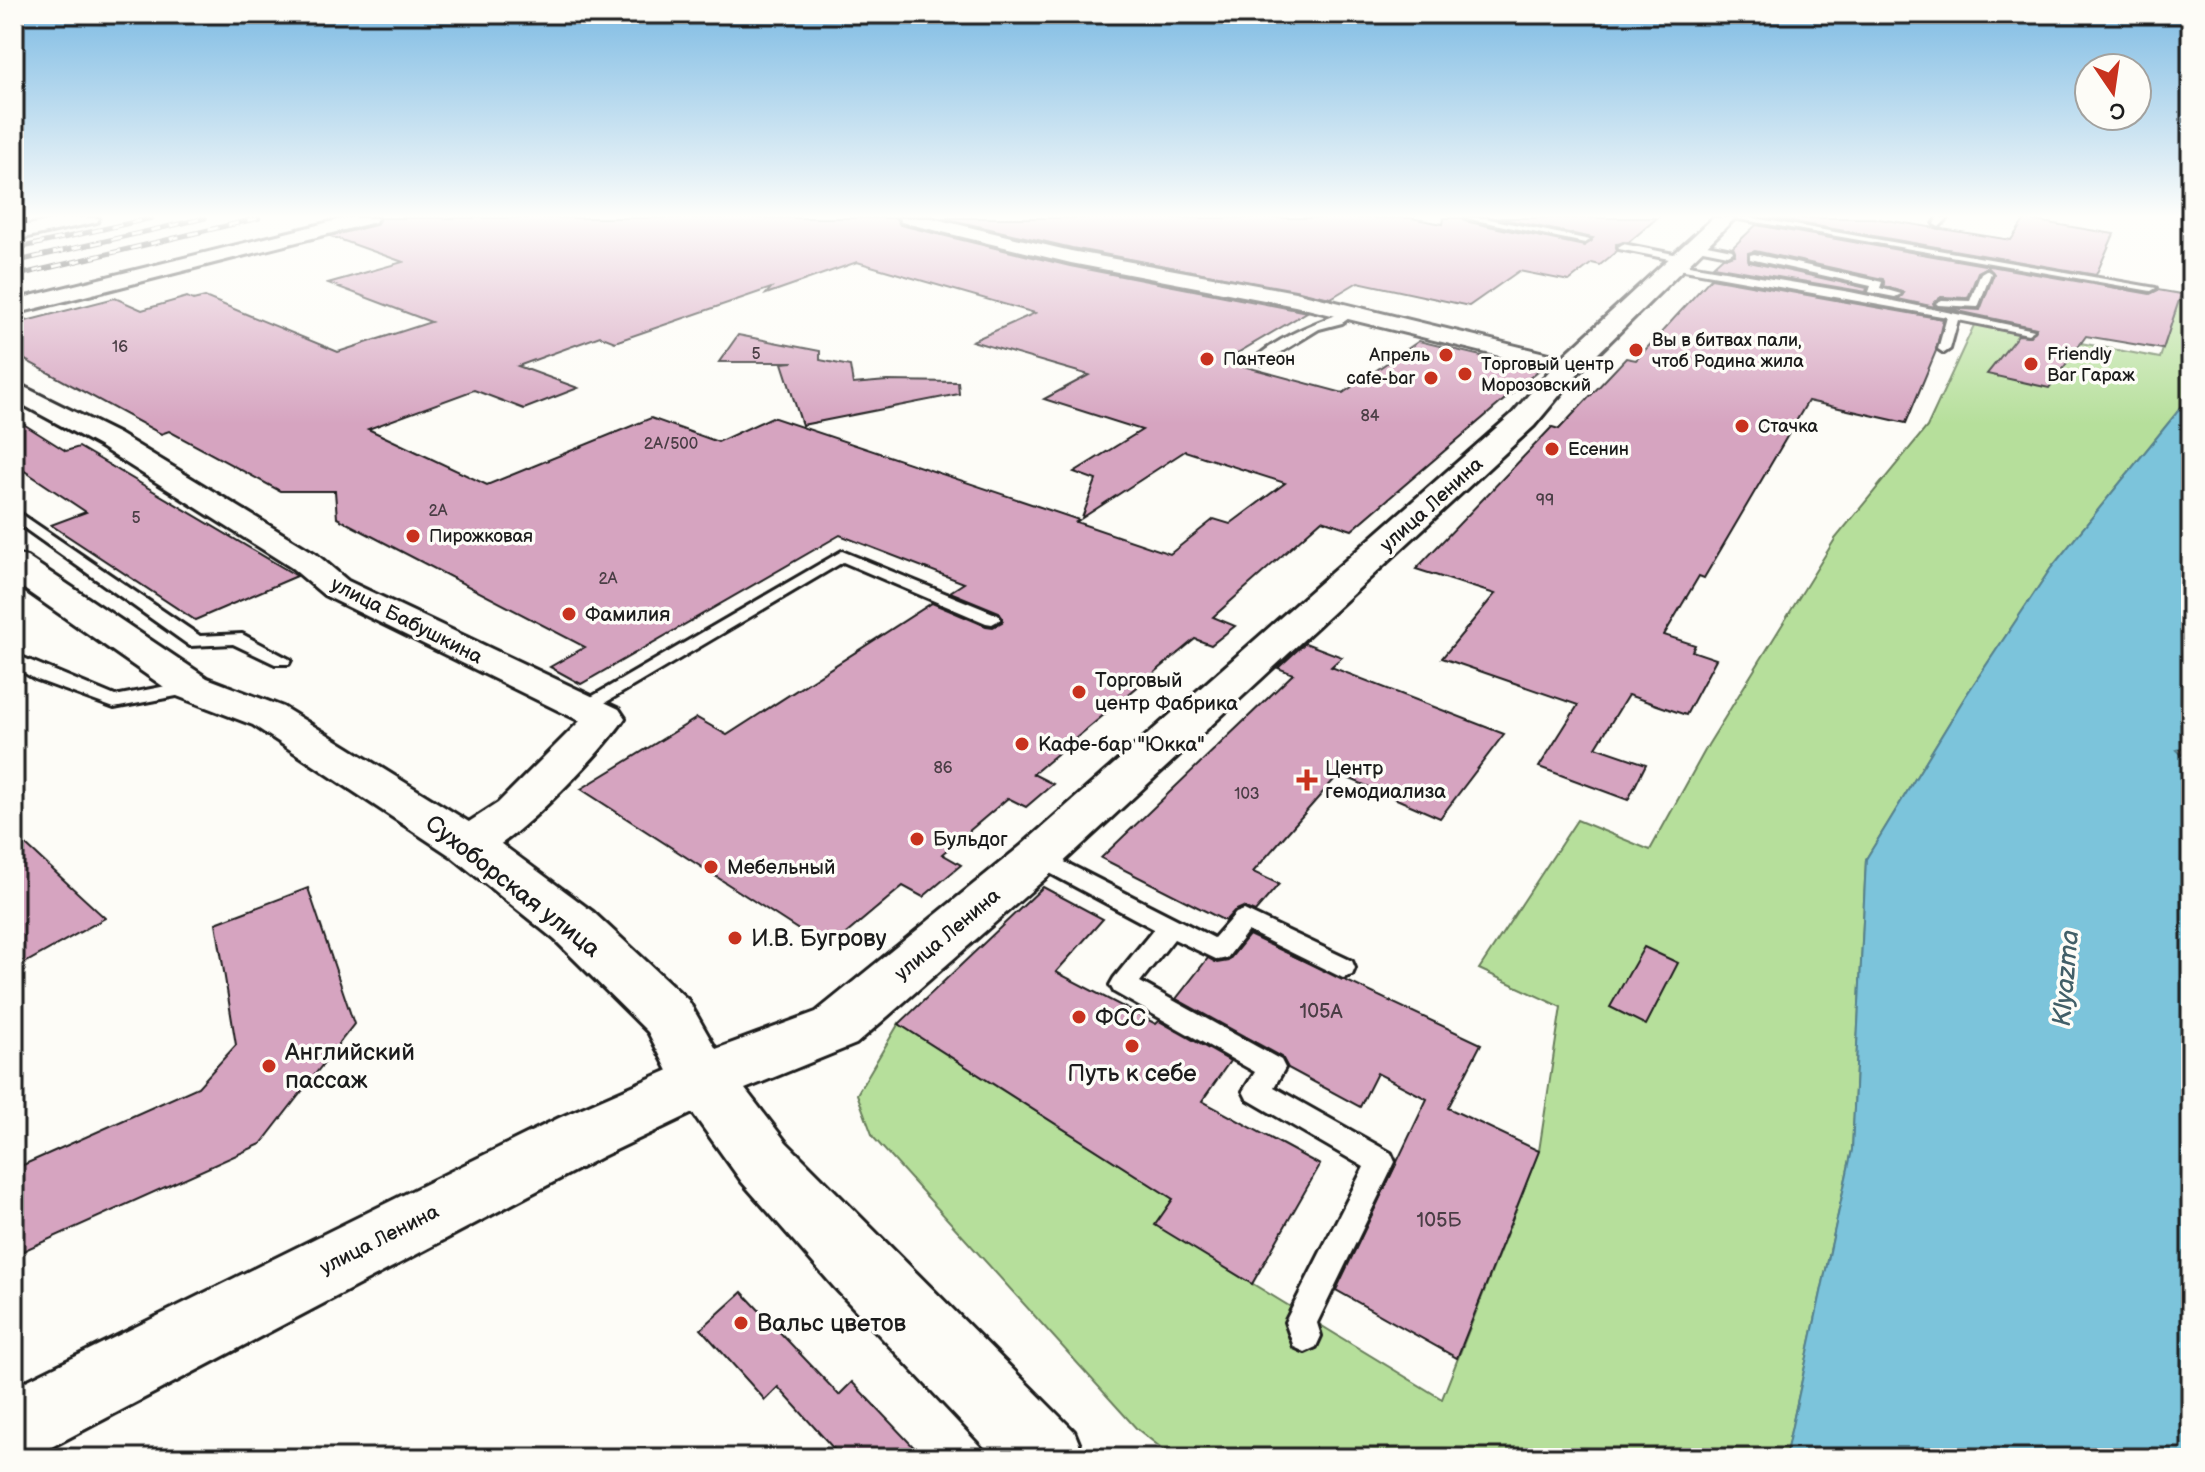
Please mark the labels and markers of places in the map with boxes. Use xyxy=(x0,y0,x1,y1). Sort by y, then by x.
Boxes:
place label: Вы в битвах пали, чтоб Родина жила xyxy=(1652,330,1804,372)
marker: Вы в битвах пали, чтоб Родина жила xyxy=(1627,341,1645,359)
place label: Friendly Bar Гараж xyxy=(2047,344,2135,386)
place label: Апрель xyxy=(1368,345,1430,366)
marker: Апрель xyxy=(1437,346,1455,364)
place label: Пантеон xyxy=(1223,349,1295,370)
marker: Пантеон xyxy=(1198,350,1216,368)
place label: Торговый центр Морозовский xyxy=(1481,354,1614,396)
marker: Friendly Bar Гараж xyxy=(2022,355,2040,373)
marker: Торговый центр Морозовский xyxy=(1456,365,1474,383)
place label: cafe-bar xyxy=(1346,368,1415,389)
marker: cafe-bar xyxy=(1422,369,1440,387)
place label: Стачка xyxy=(1758,416,1818,437)
marker: Стачка xyxy=(1733,417,1751,435)
place label: Есенин xyxy=(1568,439,1629,460)
marker: Есенин xyxy=(1543,440,1561,458)
place label: Пирожковая xyxy=(429,526,533,547)
marker: Пирожковая xyxy=(404,527,422,545)
place label: Фамилия xyxy=(585,603,670,627)
marker: Фамилия xyxy=(560,605,578,623)
place label: Торговый центр Фабрика xyxy=(1095,669,1238,716)
marker: Торговый центр Фабрика xyxy=(1070,683,1088,701)
place label: Кафе-бар "Юкка" xyxy=(1038,733,1205,757)
marker: Кафе-бар "Юкка" xyxy=(1013,735,1031,753)
place label: Центр гемодиализа xyxy=(1325,757,1446,804)
marker: Центр гемодиализа xyxy=(1296,769,1318,791)
place label: Бульдог xyxy=(933,828,1008,852)
marker: Бульдог xyxy=(908,830,926,848)
place label: Мебельный xyxy=(727,856,835,880)
marker: Мебельный xyxy=(702,858,720,876)
place label: И.В. Бугрову xyxy=(751,924,887,953)
marker: И.В. Бугрову xyxy=(726,929,744,947)
place label: ФСС xyxy=(1095,1003,1146,1032)
marker: ФСС xyxy=(1070,1008,1088,1026)
marker: Путь к себе xyxy=(1123,1037,1141,1055)
place label: Английский пассаж xyxy=(284,1038,415,1095)
marker: Английский пассаж xyxy=(260,1057,278,1075)
place label: Путь к себе xyxy=(1067,1059,1197,1088)
place label: Вальс цветов xyxy=(757,1309,906,1338)
marker: Вальс цветов xyxy=(732,1314,750,1332)

